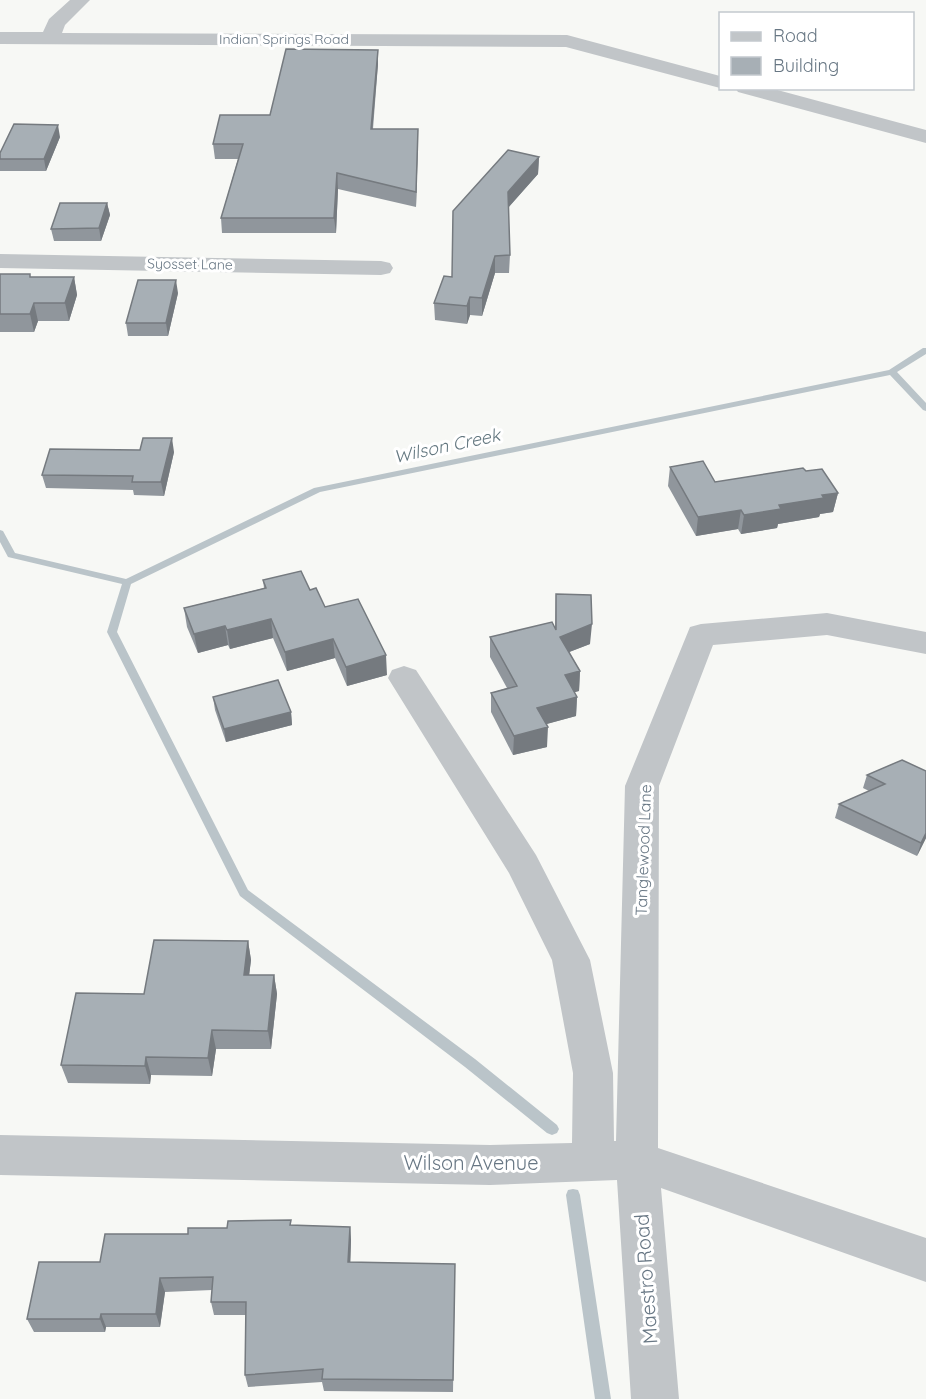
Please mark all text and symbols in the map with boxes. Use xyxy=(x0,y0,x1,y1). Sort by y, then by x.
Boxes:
legend xyxy=(719,12,914,90)
text: Road xyxy=(773,24,818,47)
street label: Indian Springs Road xyxy=(219,30,349,48)
text: Building xyxy=(773,54,839,77)
street label: Syosset Lane xyxy=(147,254,233,274)
water label: Wilson Creek xyxy=(392,423,504,468)
street label: Tanglewood Lane xyxy=(631,784,655,916)
street label: Wilson Avenue xyxy=(403,1150,539,1175)
street label: Maestro Road xyxy=(628,1213,663,1345)

